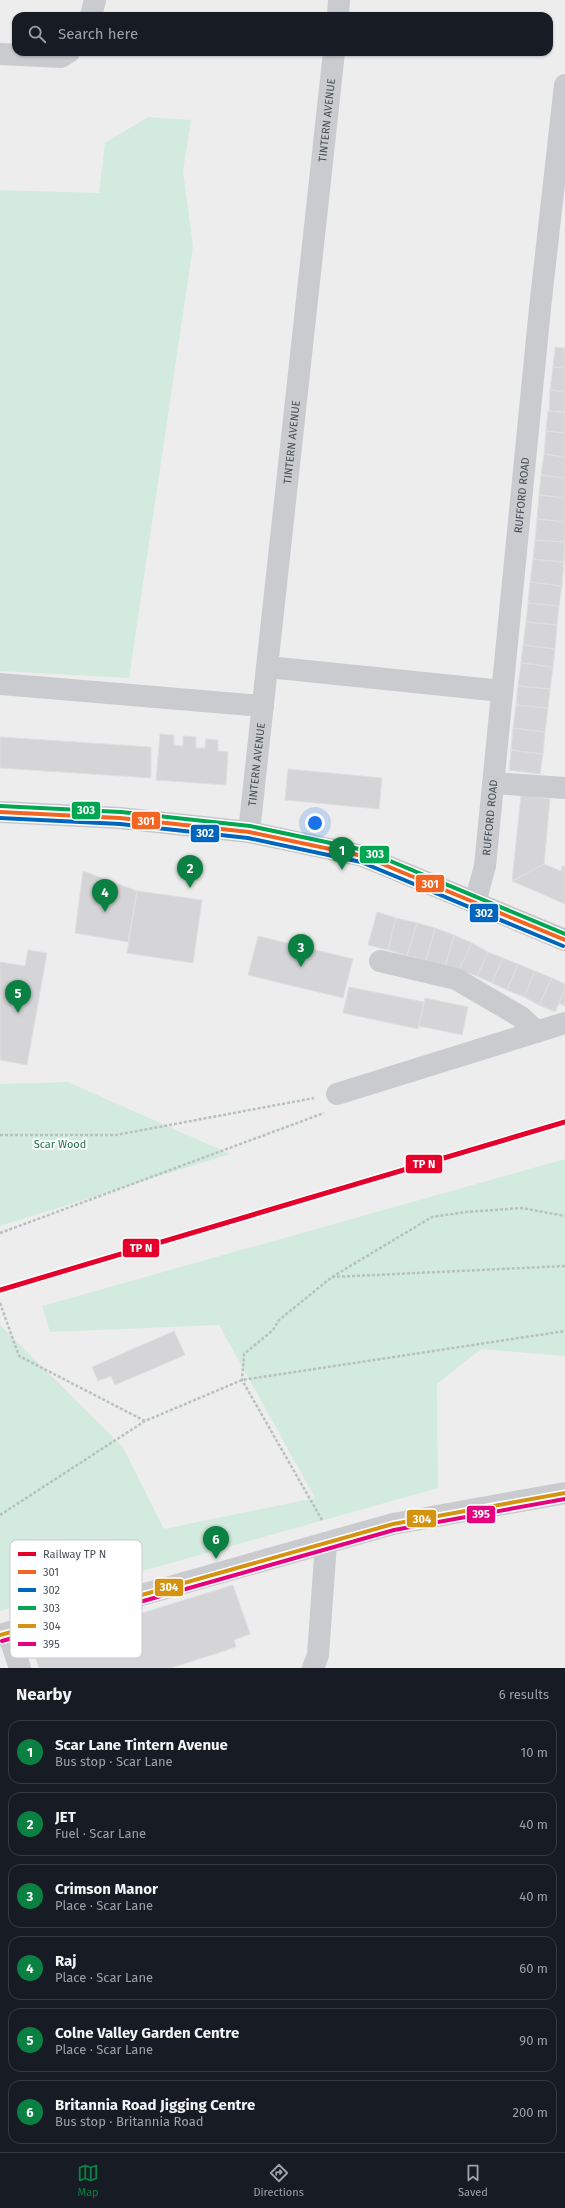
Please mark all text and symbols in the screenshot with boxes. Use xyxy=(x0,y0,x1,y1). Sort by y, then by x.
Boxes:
search box xyxy=(12,12,553,56)
icon: search xyxy=(26,23,48,45)
text: Search here xyxy=(58,25,138,43)
street label: TINTERN AVENUE xyxy=(316,78,338,163)
street label: TINTERN AVENUE xyxy=(280,400,302,485)
street label: RUFFORD ROAD xyxy=(511,457,532,534)
street label: TINTERN AVENUE xyxy=(245,722,267,807)
street label: RUFFORD ROAD xyxy=(480,779,500,856)
line badge: 303 xyxy=(71,801,101,820)
text: 303 xyxy=(76,804,95,817)
line badge: 301 xyxy=(131,811,161,830)
your location xyxy=(305,813,325,833)
text: 301 xyxy=(136,815,155,828)
line badge: 302 xyxy=(190,824,220,843)
text: 302 xyxy=(195,827,214,840)
pin: 1 xyxy=(329,837,355,870)
line badge: 303 xyxy=(359,845,390,864)
text: 303 xyxy=(365,848,384,861)
pin: 2 xyxy=(177,855,203,888)
line badge: 301 xyxy=(415,874,445,893)
text: 301 xyxy=(420,878,439,891)
pin: 4 xyxy=(92,879,118,912)
line badge: 302 xyxy=(469,903,499,923)
text: 302 xyxy=(474,907,493,920)
pin: 3 xyxy=(288,934,314,967)
pin: 5 xyxy=(5,980,31,1013)
park label: Scar Wood xyxy=(34,1138,86,1151)
line badge: TP N xyxy=(405,1154,443,1174)
text: TP N xyxy=(413,1158,435,1171)
line badge: TP N xyxy=(122,1238,160,1258)
text: TP N xyxy=(130,1242,152,1255)
line badge: 395 xyxy=(466,1505,496,1524)
text: 395 xyxy=(471,1508,490,1521)
line badge: 304 xyxy=(406,1509,437,1528)
text: 304 xyxy=(412,1513,431,1526)
pin: 6 xyxy=(203,1526,229,1559)
legend xyxy=(10,1540,142,1658)
text: Railway TP N xyxy=(43,1548,106,1561)
text: 301 xyxy=(43,1566,59,1579)
line badge: 304 xyxy=(154,1578,184,1597)
text: 304 xyxy=(159,1581,178,1594)
text: 302 xyxy=(43,1584,60,1597)
text: 303 xyxy=(43,1602,60,1615)
text: 304 xyxy=(43,1620,61,1633)
text: 395 xyxy=(43,1638,60,1651)
text: Nearby xyxy=(16,1684,71,1705)
text: 6 results xyxy=(499,1687,549,1702)
text: Scar Lane Tintern Avenue xyxy=(55,1736,228,1754)
text: 1 xyxy=(27,1745,33,1760)
text: 10 m xyxy=(521,1745,548,1760)
text: Bus stop · Scar Lane xyxy=(55,1754,173,1769)
text: JET xyxy=(55,1808,76,1826)
text: 2 xyxy=(27,1817,33,1832)
text: 40 m xyxy=(519,1817,548,1832)
text: Fuel · Scar Lane xyxy=(55,1826,146,1841)
text: Crimson Manor xyxy=(55,1880,158,1898)
text: 3 xyxy=(27,1889,33,1904)
text: 40 m xyxy=(519,1889,548,1904)
text: Place · Scar Lane xyxy=(55,1898,153,1913)
text: Raj xyxy=(55,1952,76,1970)
text: 4 xyxy=(26,1961,34,1976)
text: 60 m xyxy=(519,1961,548,1976)
text: Place · Scar Lane xyxy=(55,1970,153,1985)
text: Colne Valley Garden Centre xyxy=(55,2024,239,2042)
text: 5 xyxy=(27,2033,33,2048)
text: 90 m xyxy=(519,2033,548,2048)
text: Place · Scar Lane xyxy=(55,2042,153,2057)
text: Britannia Road Jigging Centre xyxy=(55,2096,255,2114)
text: 6 xyxy=(26,2105,34,2120)
text: 200 m xyxy=(512,2105,548,2120)
text: Bus stop · Britannia Road xyxy=(55,2114,204,2129)
tab: Map xyxy=(77,2162,99,2199)
tab: Directions xyxy=(253,2162,304,2199)
tab: Saved xyxy=(458,2162,488,2199)

